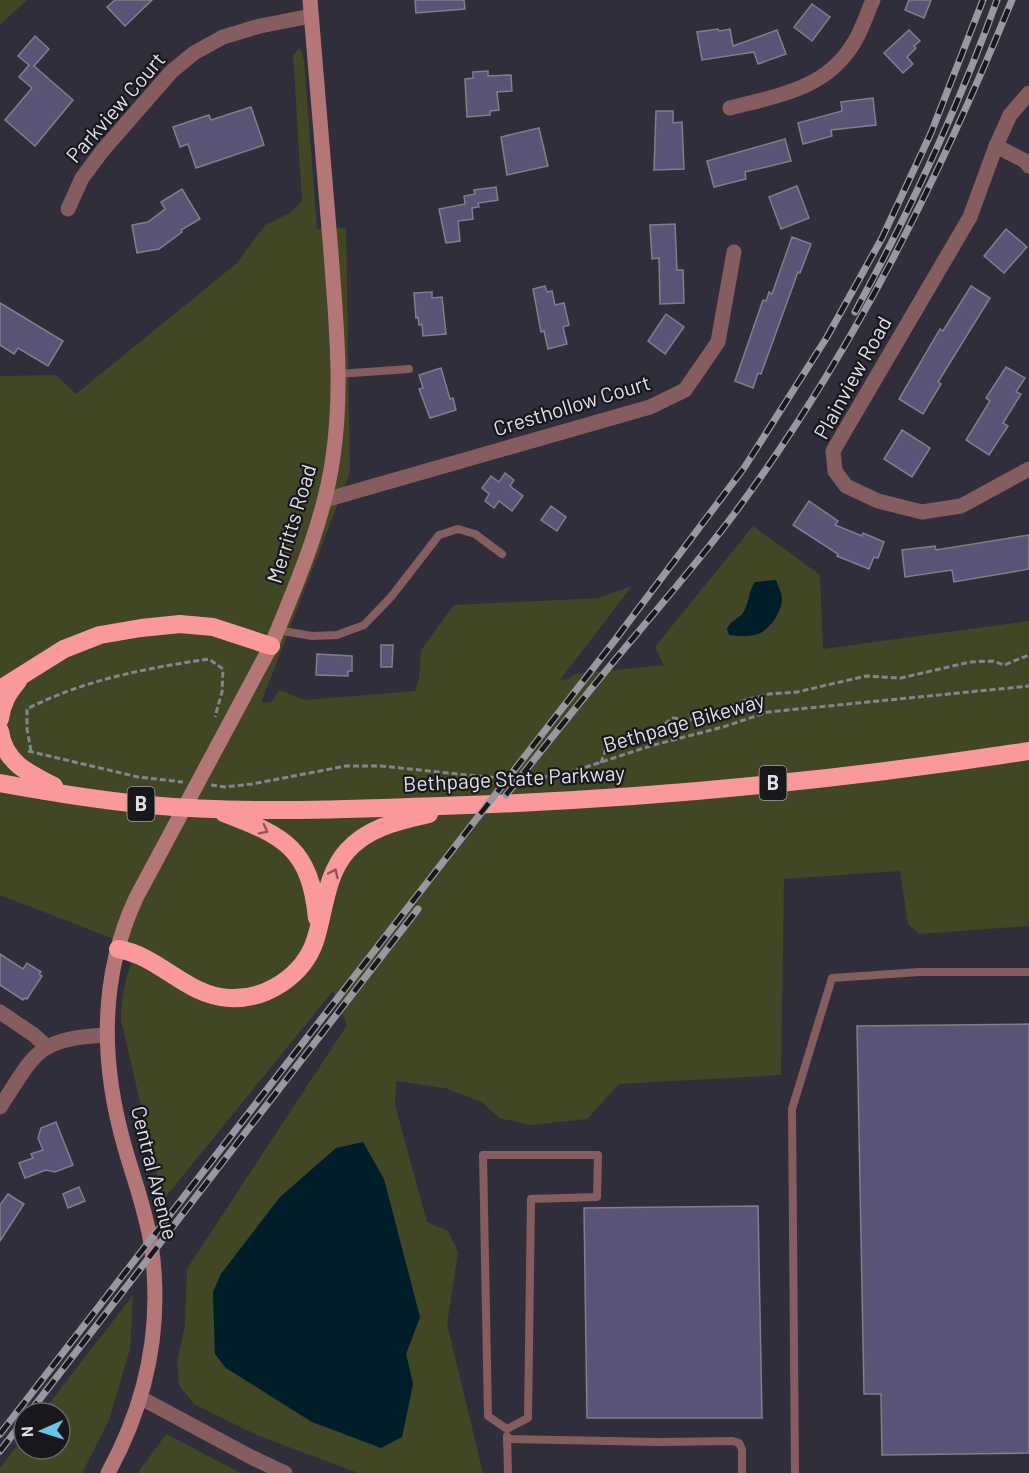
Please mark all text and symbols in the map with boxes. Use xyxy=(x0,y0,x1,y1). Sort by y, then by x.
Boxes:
street label: Parkview Court xyxy=(60,47,170,167)
street label: Plainview Road xyxy=(808,312,896,443)
street label: Cresthollow Court xyxy=(490,369,653,440)
street label: Merritts Road xyxy=(261,461,320,586)
street label: Bethpage Bikeway xyxy=(600,686,768,757)
street label: Bethpage State Parkway xyxy=(402,759,626,796)
road number: B xyxy=(760,766,786,800)
road number: B xyxy=(128,787,154,821)
one-way arrow xyxy=(258,823,269,834)
one-way arrow xyxy=(327,868,339,879)
street label: Central Avenue xyxy=(127,1103,184,1242)
north arrow xyxy=(12,1401,72,1461)
text: N xyxy=(17,1426,36,1438)

